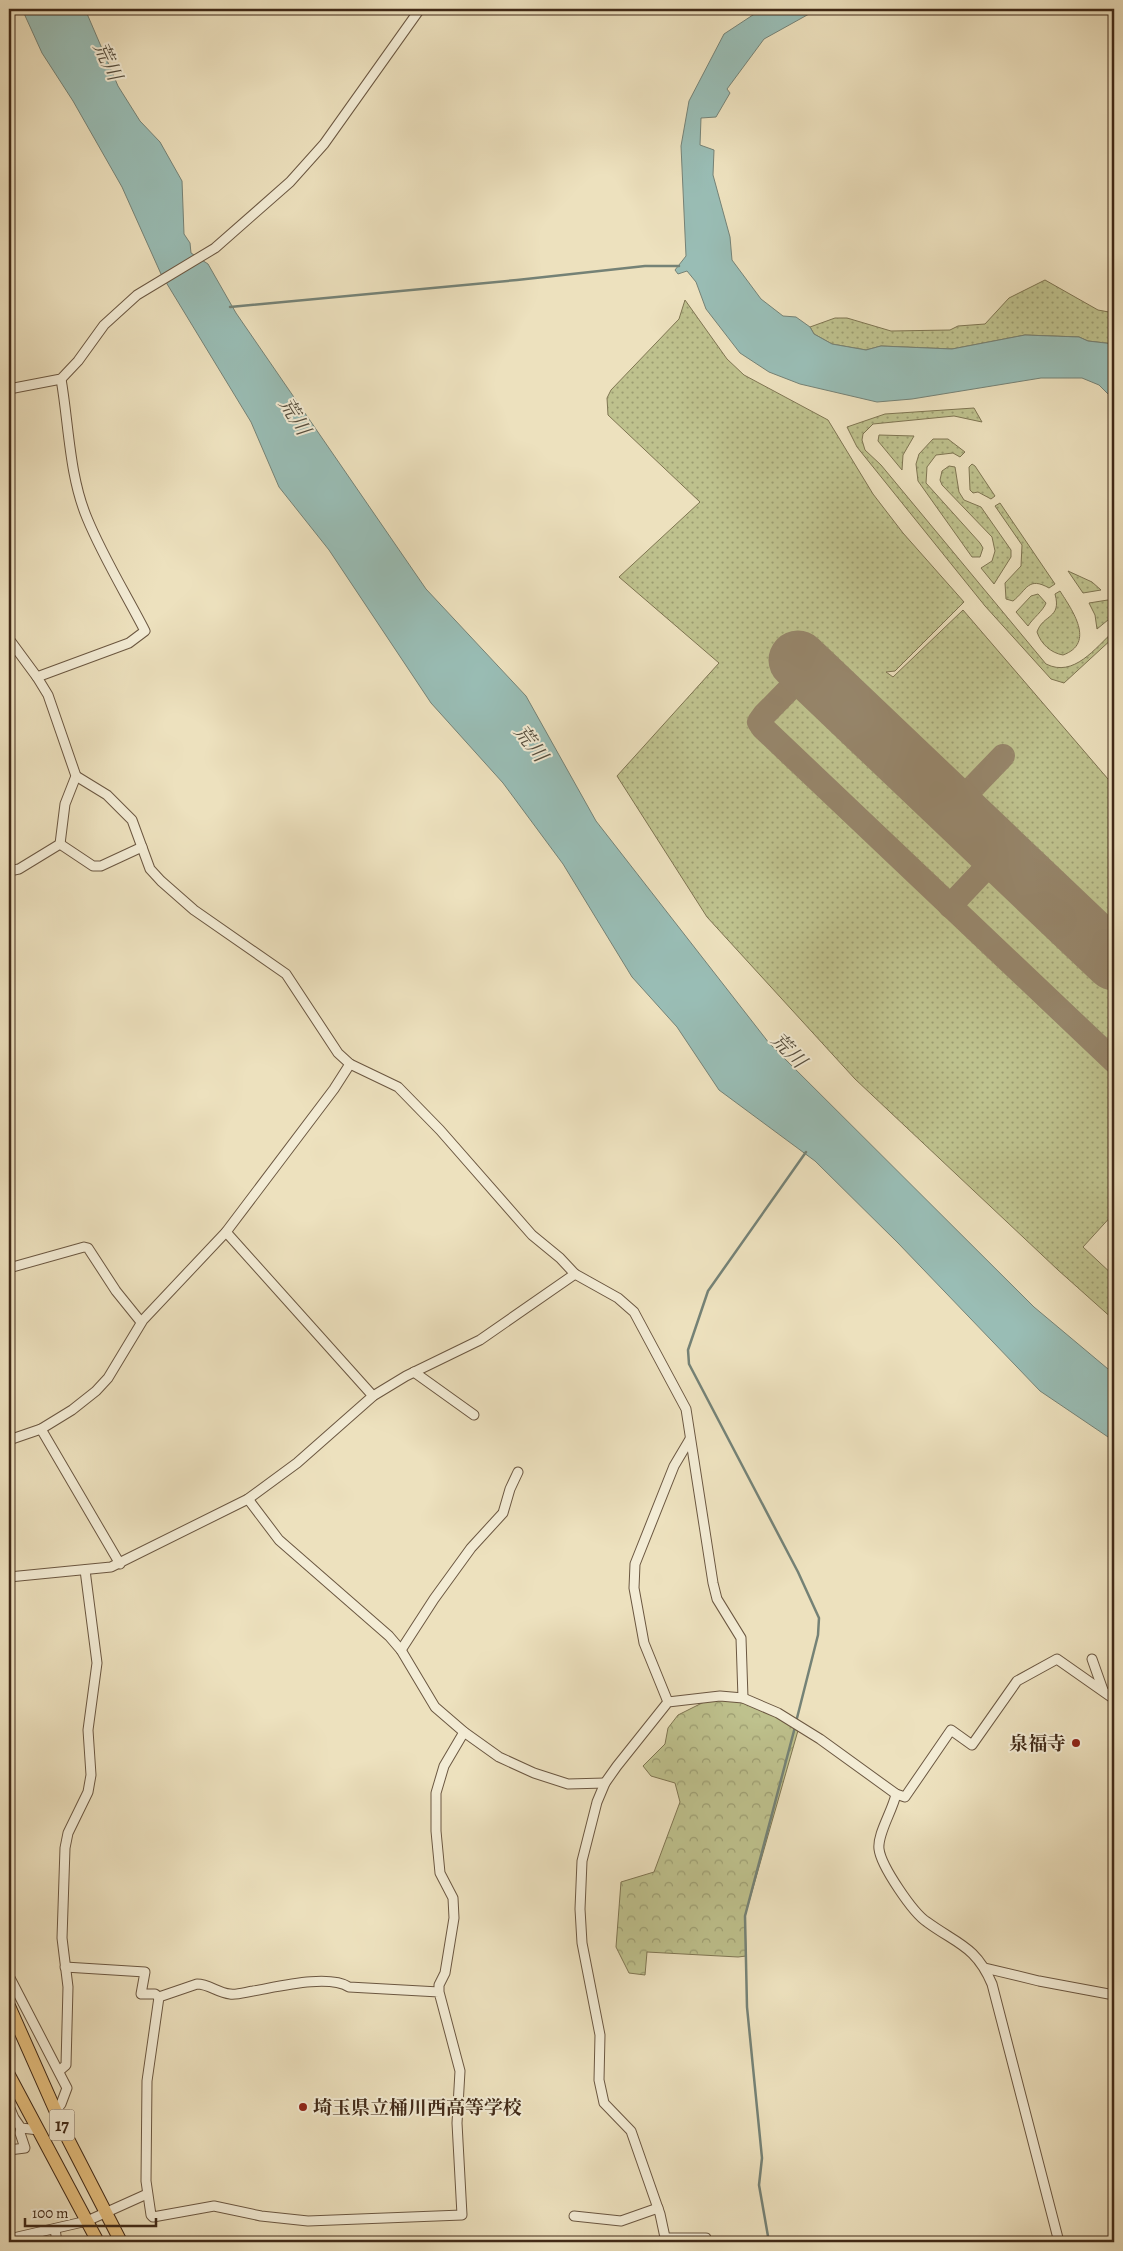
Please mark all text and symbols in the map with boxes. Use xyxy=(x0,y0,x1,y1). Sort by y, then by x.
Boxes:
water label: 荒川 xyxy=(87,37,129,87)
water label: 荒川 xyxy=(273,392,318,442)
water label: 荒川 xyxy=(508,719,555,769)
water label: 荒川 xyxy=(765,1027,814,1076)
place label: 泉福寺 xyxy=(1009,1731,1066,1757)
marker: 泉福寺 xyxy=(1070,1737,1082,1749)
place label: 埼玉県立桶川西高等学校 xyxy=(313,2095,522,2121)
marker: 埼玉県立桶川西高等学校 xyxy=(297,2101,309,2113)
road number: 17 xyxy=(50,2110,74,2140)
scale bar xyxy=(25,2196,156,2228)
text: 100 m xyxy=(32,2203,69,2223)

